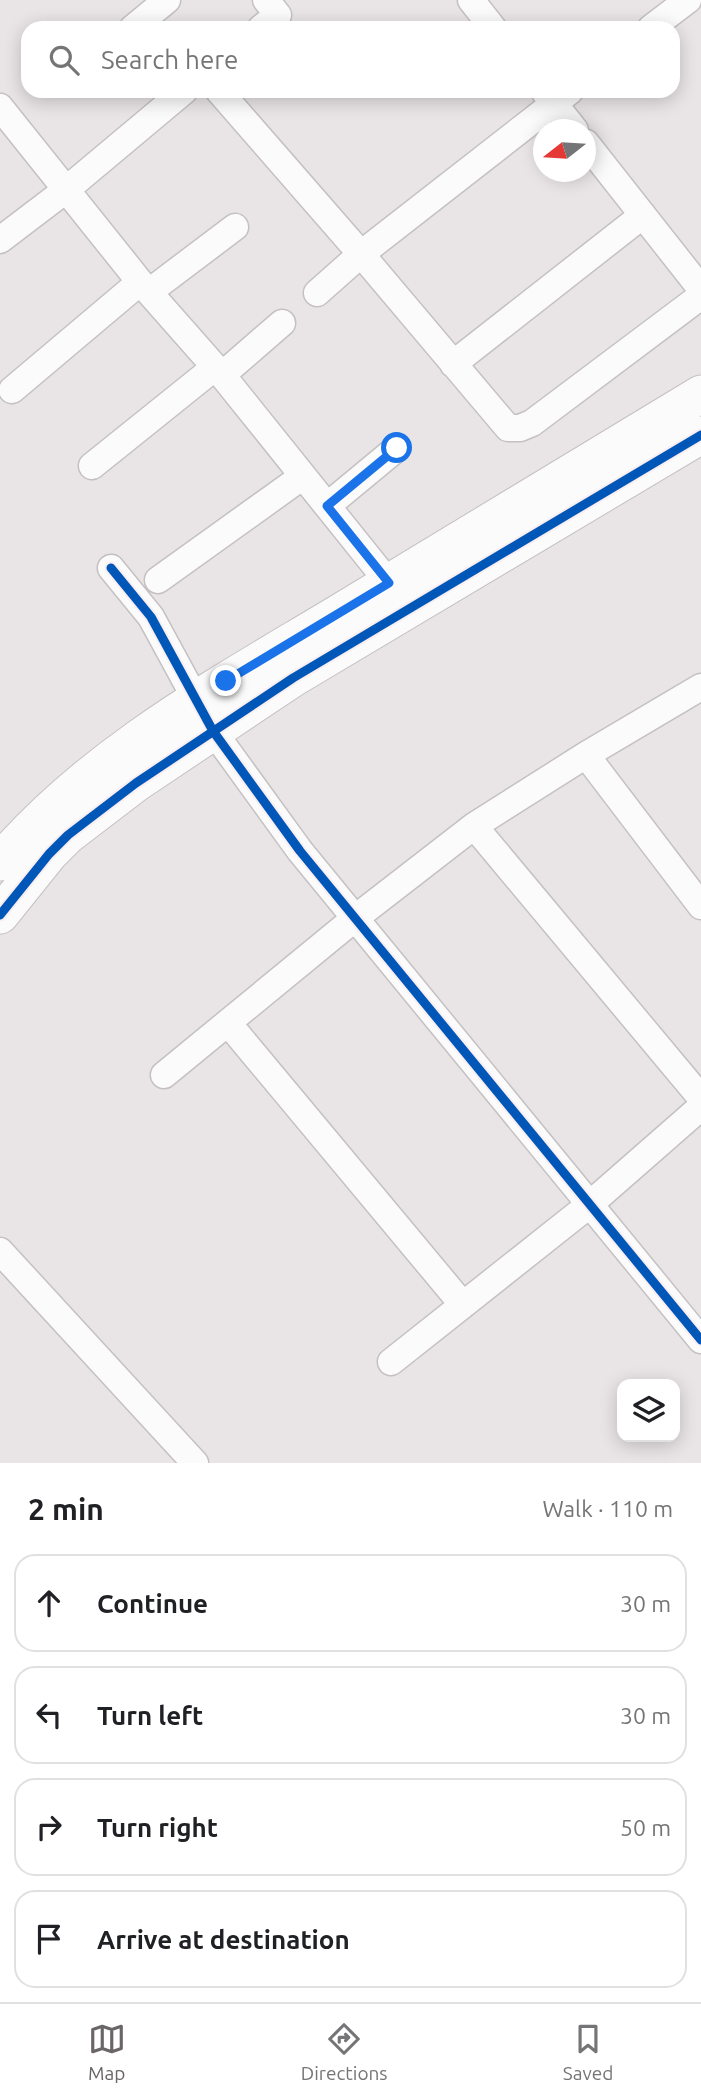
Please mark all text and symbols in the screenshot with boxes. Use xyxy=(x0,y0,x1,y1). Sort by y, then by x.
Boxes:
search box xyxy=(21,21,680,98)
icon: search xyxy=(45,41,83,79)
text: Search here xyxy=(101,45,238,74)
north arrow xyxy=(533,119,596,182)
route start xyxy=(381,432,412,463)
route end xyxy=(210,665,241,696)
map controls xyxy=(617,1379,680,1442)
button: layers xyxy=(617,1379,680,1442)
text: 2 min xyxy=(28,1492,104,1526)
text: Walk · 110 m xyxy=(542,1496,673,1521)
icon: ahead xyxy=(30,1584,68,1622)
text: Continue xyxy=(97,1589,208,1618)
text: 30 m xyxy=(620,1591,671,1616)
icon: left xyxy=(30,1696,68,1734)
text: Turn left xyxy=(97,1701,203,1730)
text: 30 m xyxy=(620,1703,671,1728)
icon: right xyxy=(30,1808,68,1846)
text: Turn right xyxy=(97,1813,218,1842)
text: 50 m xyxy=(620,1815,671,1840)
icon: arrive xyxy=(30,1920,68,1958)
text: Arrive at destination xyxy=(97,1925,350,1954)
tab: Map xyxy=(88,2020,126,2084)
tab: Directions xyxy=(301,2020,388,2084)
tab: Saved xyxy=(563,2020,613,2084)

